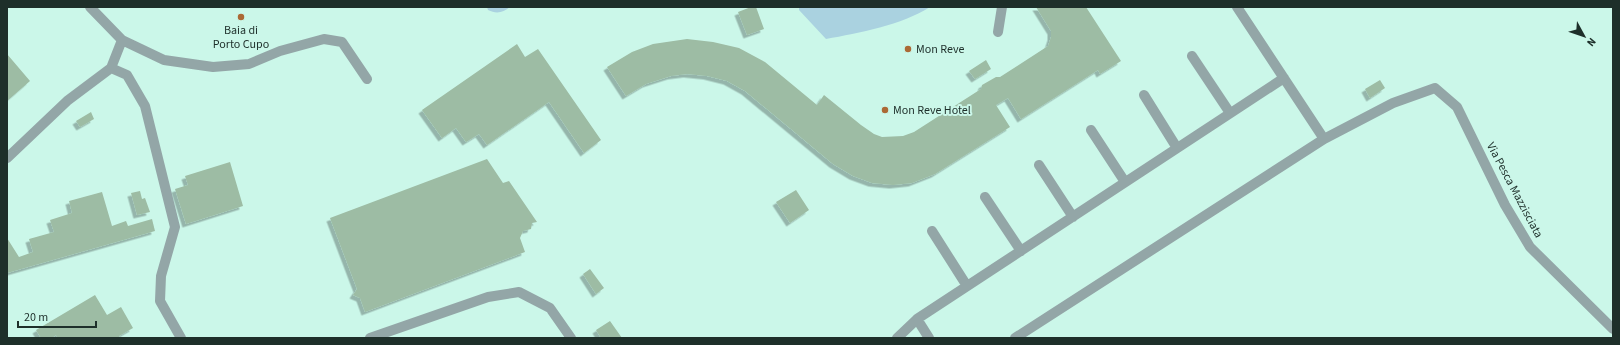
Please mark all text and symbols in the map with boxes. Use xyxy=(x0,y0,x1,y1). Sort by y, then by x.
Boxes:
marker: Baia di Porto Cupo xyxy=(236,12,246,22)
north arrow xyxy=(1564,16,1604,56)
place label: Baia di Porto Cupo xyxy=(213,22,269,53)
text: N xyxy=(1583,34,1599,50)
place label: Mon Reve xyxy=(916,41,964,58)
marker: Mon Reve xyxy=(903,44,913,54)
place label: Mon Reve Hotel xyxy=(893,102,971,119)
marker: Mon Reve Hotel xyxy=(880,105,890,115)
street label: Via Pesca Mazzisciata xyxy=(1482,139,1547,241)
scale bar xyxy=(18,303,96,329)
text: 20 m xyxy=(24,309,48,326)

